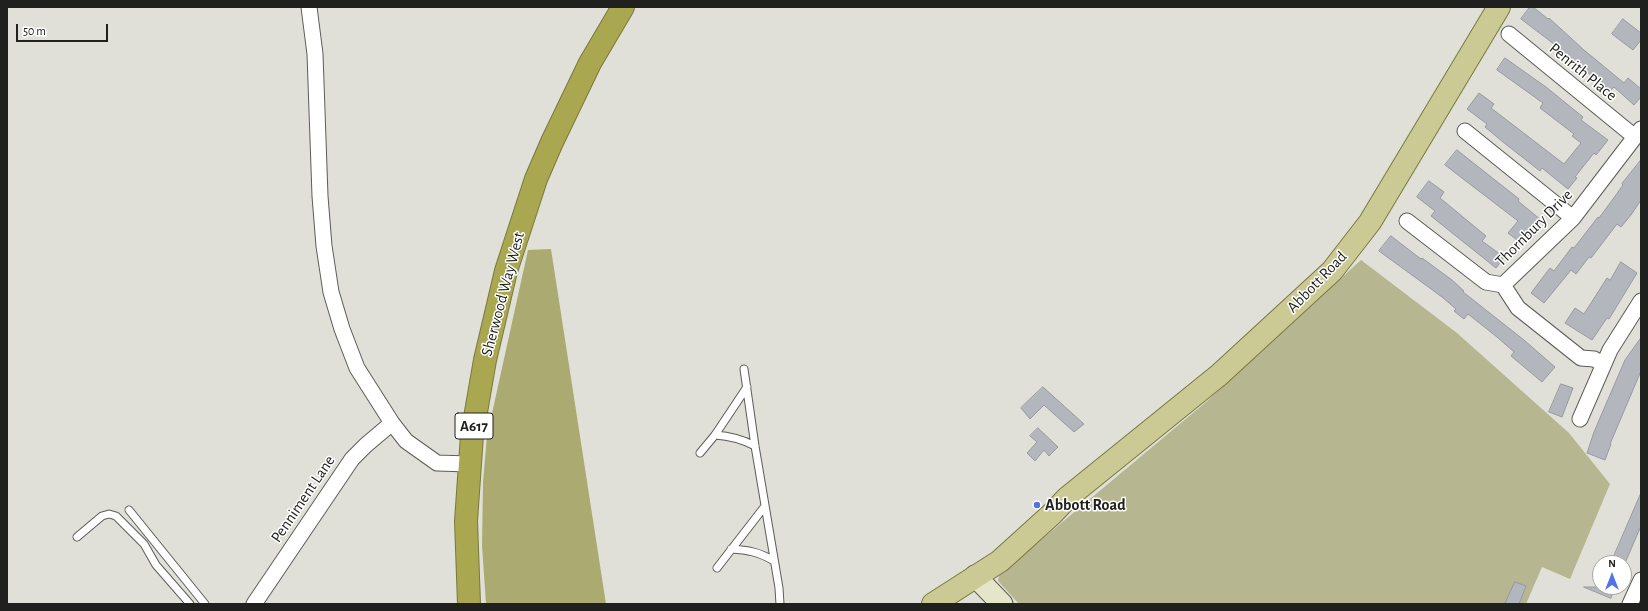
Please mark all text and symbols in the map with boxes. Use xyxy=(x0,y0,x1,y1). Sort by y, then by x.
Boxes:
scale bar xyxy=(18,16,110,42)
text: 50 m xyxy=(23,25,46,37)
street label: Penrith Place xyxy=(1545,39,1621,105)
street label: Thornbury Drive xyxy=(1491,185,1577,271)
street label: Sherwood Way West xyxy=(477,230,529,358)
street label: Abbott Road xyxy=(1283,247,1351,317)
road number: A617 xyxy=(455,413,493,439)
street label: Penniment Lane xyxy=(267,452,339,546)
place label: Abbott Road xyxy=(1045,495,1126,515)
marker: Abbott Road xyxy=(1032,500,1042,510)
north arrow xyxy=(1592,555,1632,595)
text: N xyxy=(1608,558,1616,569)

